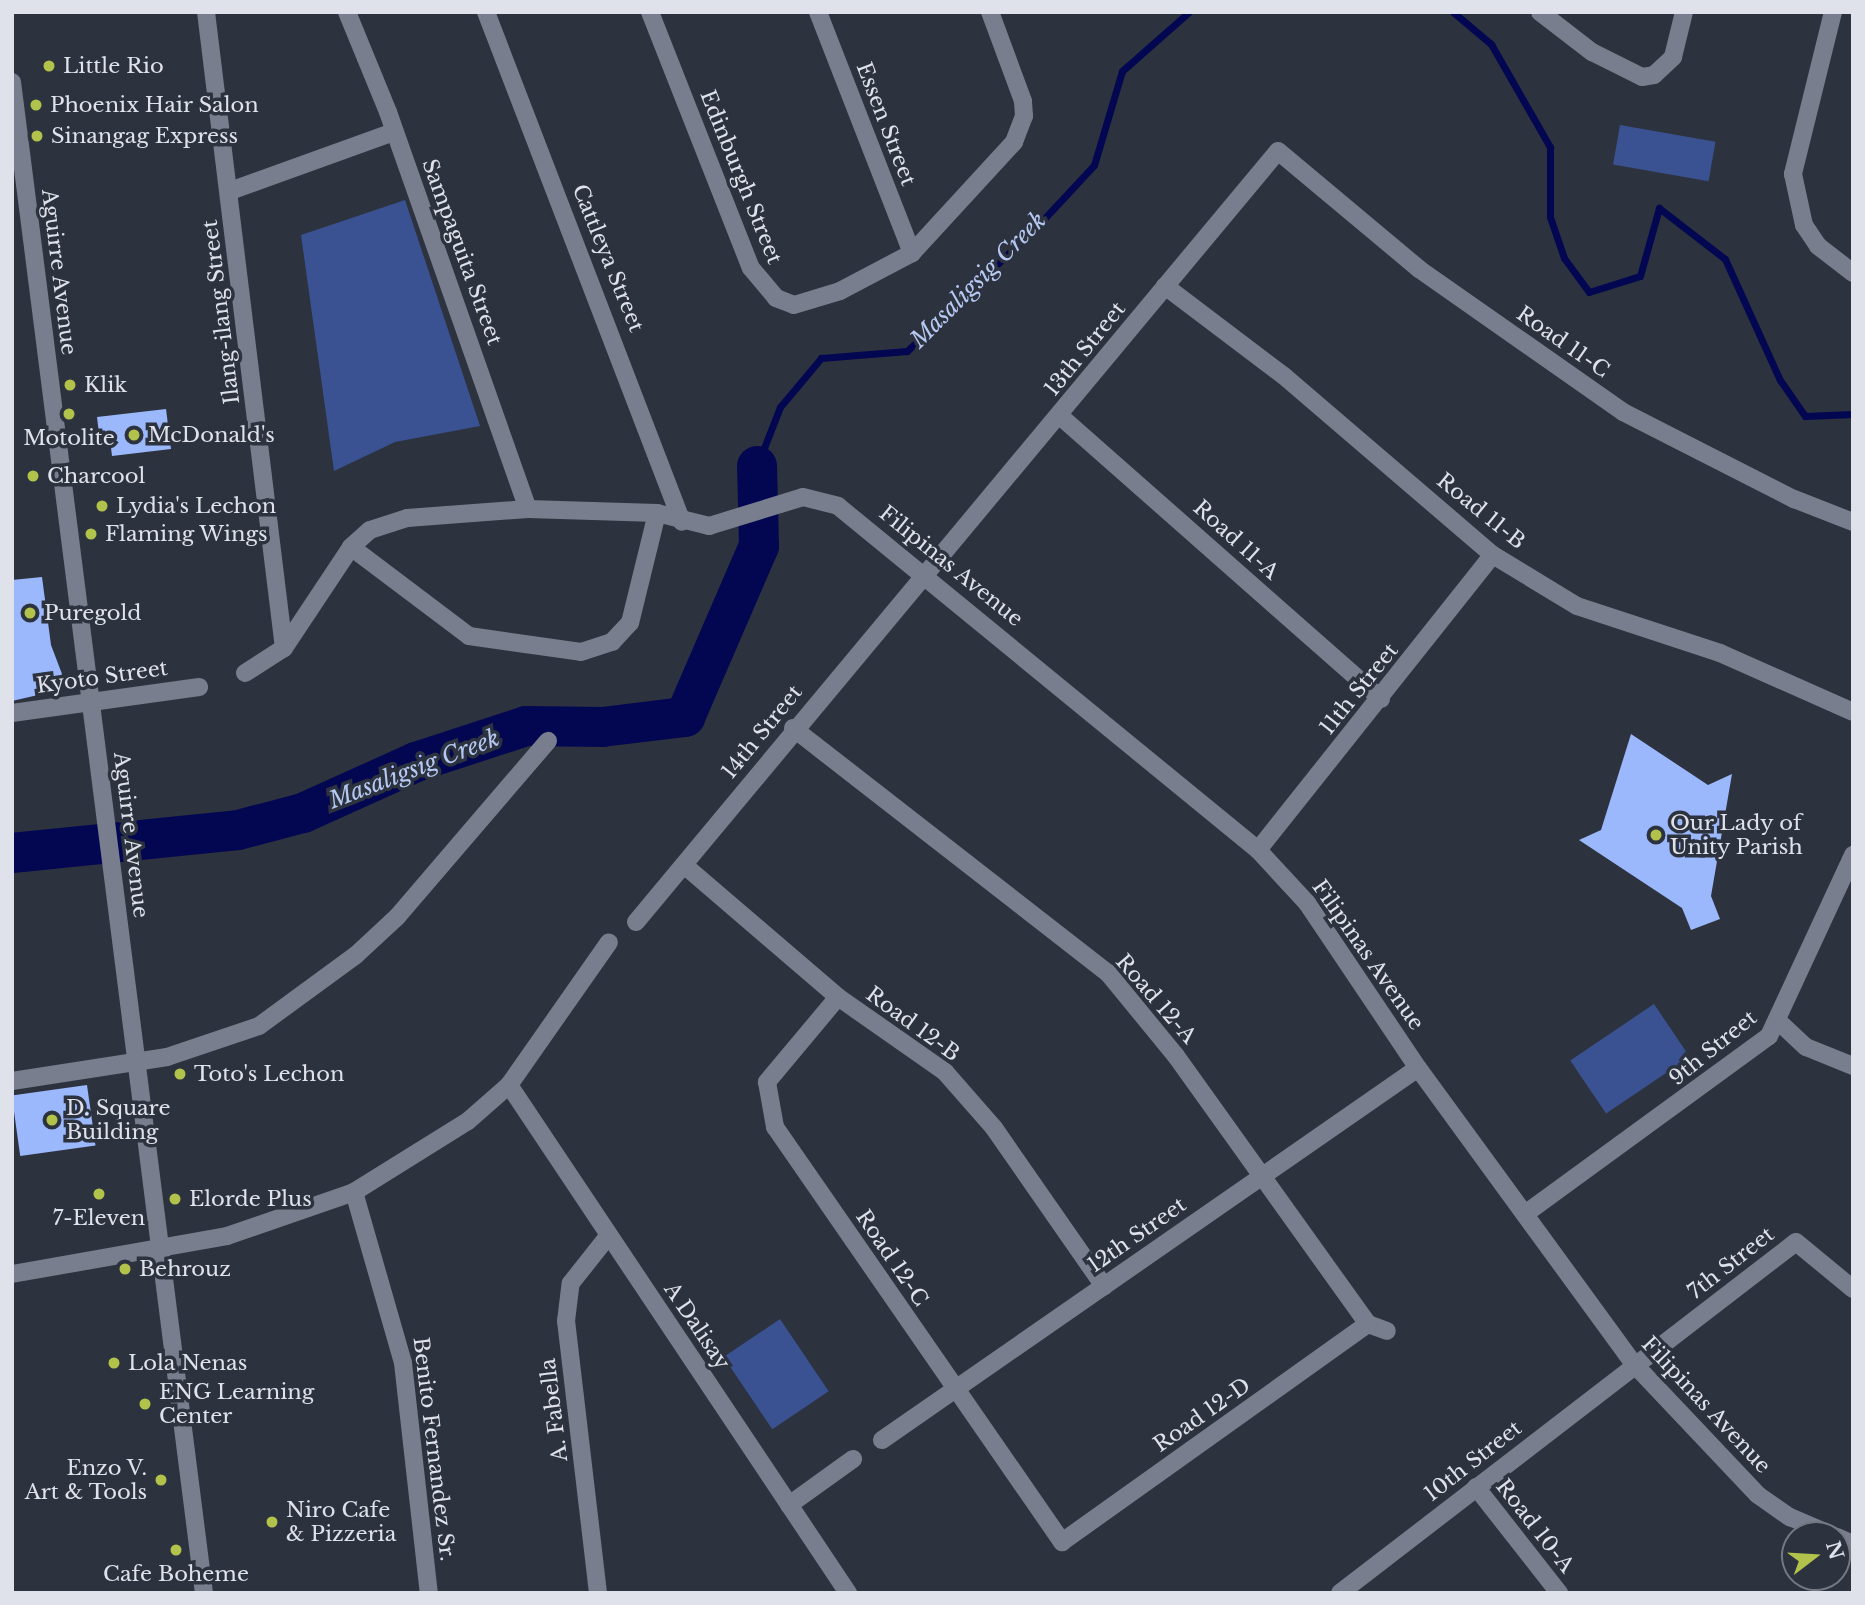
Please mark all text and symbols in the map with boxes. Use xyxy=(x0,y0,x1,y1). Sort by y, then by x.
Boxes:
place label: Little Rio xyxy=(63,53,164,79)
marker: Little Rio xyxy=(41,58,57,74)
street label: Essen Street xyxy=(851,59,921,189)
street label: Edinburgh Street xyxy=(695,86,787,268)
place label: Phoenix Hair Salon xyxy=(50,92,260,118)
marker: Phoenix Hair Salon xyxy=(28,97,44,113)
place label: Sinangag Express xyxy=(51,123,238,149)
marker: Sinangag Express xyxy=(29,128,45,144)
street label: Sampaguita Street xyxy=(417,156,507,348)
street label: Cattleya Street xyxy=(567,181,649,335)
street label: Aguirre Avenue xyxy=(36,187,82,357)
water label: Masaligsig Creek xyxy=(904,206,1052,354)
street label: Ilang-ilang Street xyxy=(197,218,245,406)
street label: 13th Street xyxy=(1039,297,1131,401)
street label: Road 11-C xyxy=(1512,301,1614,383)
place label: Klik xyxy=(84,372,127,398)
marker: Klik xyxy=(62,377,78,393)
marker: Motolite xyxy=(61,406,77,422)
place label: McDonald's xyxy=(148,422,275,448)
place label: Motolite xyxy=(23,425,115,451)
marker: McDonald's xyxy=(126,427,142,443)
place label: Charcool xyxy=(47,463,145,489)
marker: Charcool xyxy=(25,468,41,484)
street label: Road 11-B xyxy=(1432,468,1530,554)
place label: Lydia's Lechon xyxy=(116,493,276,519)
street label: Road 11-A xyxy=(1188,495,1284,585)
marker: Lydia's Lechon xyxy=(94,498,110,514)
street label: Filipinas Avenue xyxy=(874,500,1028,632)
place label: Flaming Wings xyxy=(105,521,269,547)
marker: Flaming Wings xyxy=(83,526,99,542)
place label: Puregold xyxy=(44,600,142,626)
marker: Puregold xyxy=(22,605,38,621)
street label: 11th Street xyxy=(1314,638,1404,740)
street label: Kyoto Street xyxy=(35,655,169,699)
street label: 14th Street xyxy=(717,680,807,784)
water label: Masaligsig Creek xyxy=(325,724,503,814)
street label: Aguirre Avenue xyxy=(108,750,154,920)
place label: Our Lady of Unity Parish xyxy=(1670,810,1803,860)
marker: Our Lady of Unity Parish xyxy=(1648,827,1664,843)
street label: Filipinas Avenue xyxy=(1307,875,1429,1035)
street label: Road 12-A xyxy=(1110,949,1202,1049)
street label: Road 12-B xyxy=(861,982,965,1066)
street label: 9th Street xyxy=(1664,1005,1762,1091)
place label: Toto's Lechon xyxy=(194,1061,344,1087)
marker: Toto's Lechon xyxy=(172,1066,188,1082)
place label: D. Square Building xyxy=(66,1095,170,1145)
marker: D. Square Building xyxy=(44,1112,60,1128)
marker: 7-Eleven xyxy=(91,1186,107,1202)
place label: Elorde Plus xyxy=(189,1186,312,1212)
marker: Elorde Plus xyxy=(167,1191,183,1207)
street label: 12th Street xyxy=(1083,1192,1191,1278)
place label: 7-Eleven xyxy=(53,1205,145,1231)
street label: Road 12-C xyxy=(851,1205,933,1311)
street label: 7th Street xyxy=(1683,1222,1779,1304)
place label: Behrouz xyxy=(139,1256,231,1282)
marker: Behrouz xyxy=(117,1261,133,1277)
street label: A Dalisay xyxy=(658,1277,736,1375)
street label: Filipinas Avenue xyxy=(1636,1331,1776,1479)
street label: Benito Fernandez Sr. xyxy=(408,1336,460,1562)
place label: Lola Nenas xyxy=(128,1350,247,1376)
marker: Lola Nenas xyxy=(106,1355,122,1371)
street label: A. Fabella xyxy=(535,1357,573,1463)
street label: Road 12-D xyxy=(1149,1372,1255,1458)
place label: ENG Learning Center xyxy=(159,1379,315,1429)
marker: ENG Learning Center xyxy=(137,1396,153,1412)
street label: 10th Street xyxy=(1420,1415,1526,1507)
place label: Enzo V. Art & Tools xyxy=(24,1455,147,1505)
marker: Enzo V. Art & Tools xyxy=(153,1472,169,1488)
street label: Road 10-A xyxy=(1491,1474,1579,1578)
place label: Niro Cafe & Pizzeria xyxy=(286,1497,396,1547)
marker: Niro Cafe & Pizzeria xyxy=(264,1514,280,1530)
north arrow xyxy=(1781,1521,1851,1591)
text: N xyxy=(1821,1538,1848,1562)
marker: Cafe Boheme xyxy=(168,1542,184,1558)
place label: Cafe Boheme xyxy=(103,1561,249,1587)

